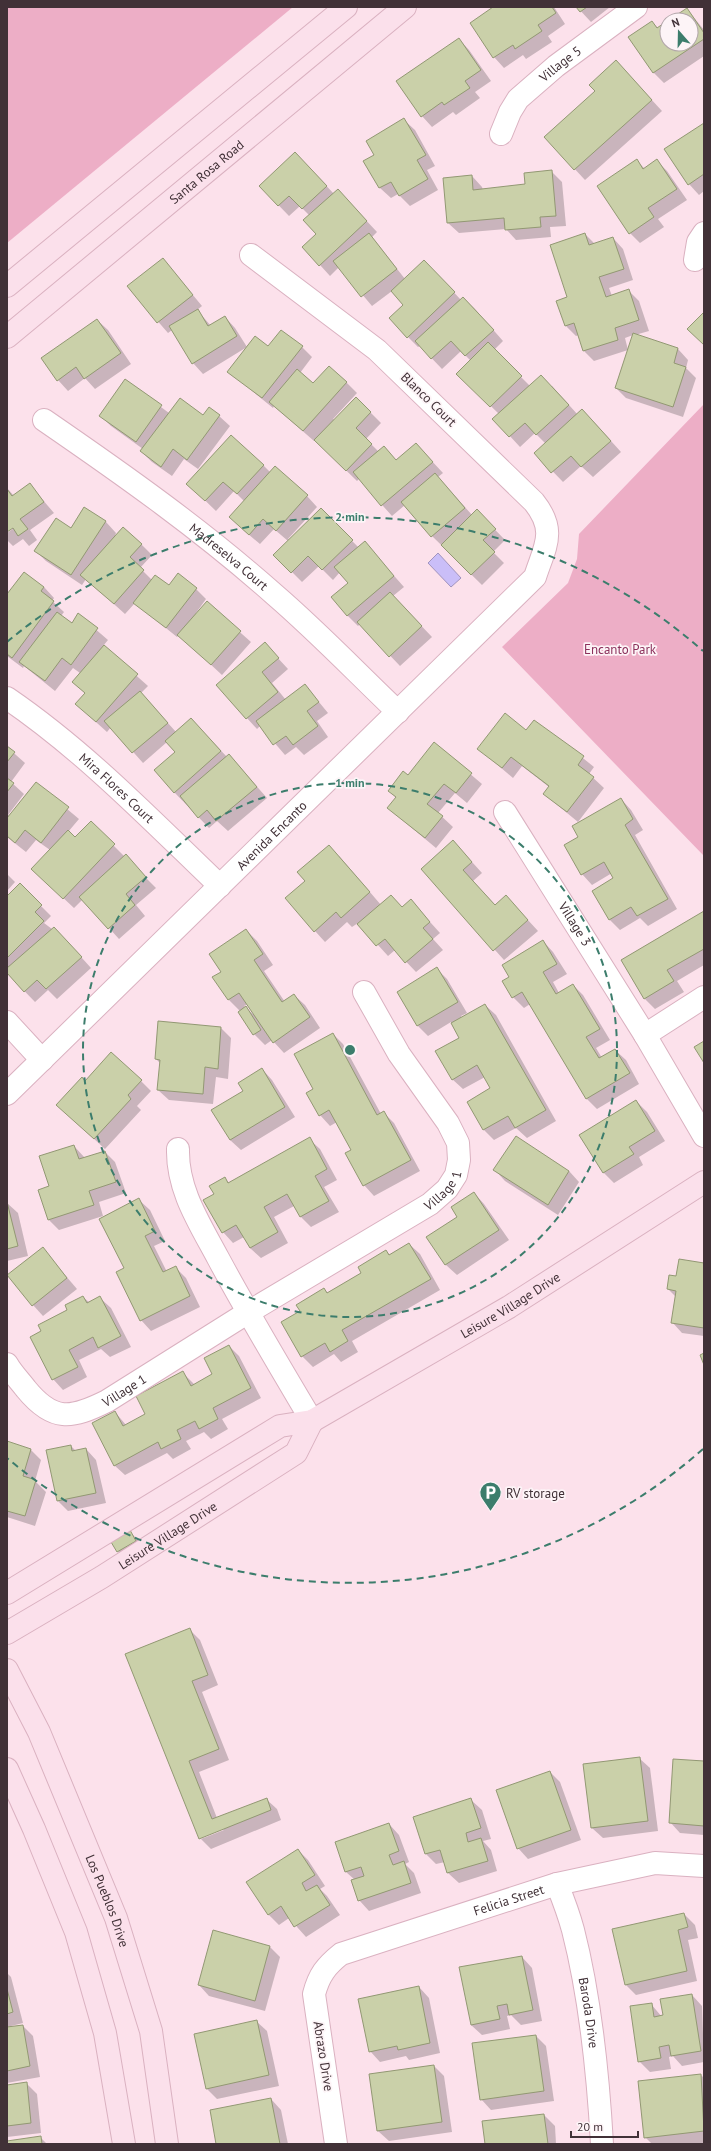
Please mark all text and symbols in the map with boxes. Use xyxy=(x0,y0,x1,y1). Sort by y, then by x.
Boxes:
north arrow xyxy=(659,12,699,52)
text: N xyxy=(670,15,681,30)
street label: Village 5 xyxy=(535,42,585,87)
street label: Santa Rosa Road xyxy=(166,136,247,208)
street label: Blanco Court xyxy=(397,369,461,431)
text: 2 min xyxy=(335,509,365,524)
street label: Madreselva Court xyxy=(186,520,272,595)
park label: Encanto Park xyxy=(584,641,657,658)
street label: Mira Flores Court xyxy=(75,750,158,827)
text: 1 min xyxy=(335,775,365,790)
street label: Avenida Encanto xyxy=(233,797,311,874)
street label: Village 3 xyxy=(554,898,595,949)
centre of rings xyxy=(343,1043,357,1057)
street label: Village 1 xyxy=(420,1169,466,1215)
street label: Leisure Village Drive xyxy=(457,1268,563,1342)
street label: Village 1 xyxy=(99,1370,150,1411)
parking icon: RV storage xyxy=(478,1480,504,1513)
place label: RV storage xyxy=(506,1485,565,1502)
street label: Leisure Village Drive xyxy=(115,1498,220,1573)
street label: Los Pueblos Drive xyxy=(82,1852,133,1949)
street label: Felicia Street xyxy=(471,1881,547,1920)
street label: Baroda Drive xyxy=(575,1976,602,2049)
street label: Abrazo Drive xyxy=(310,2020,337,2092)
scale bar xyxy=(571,2113,638,2139)
text: 20 m xyxy=(577,2119,603,2134)

